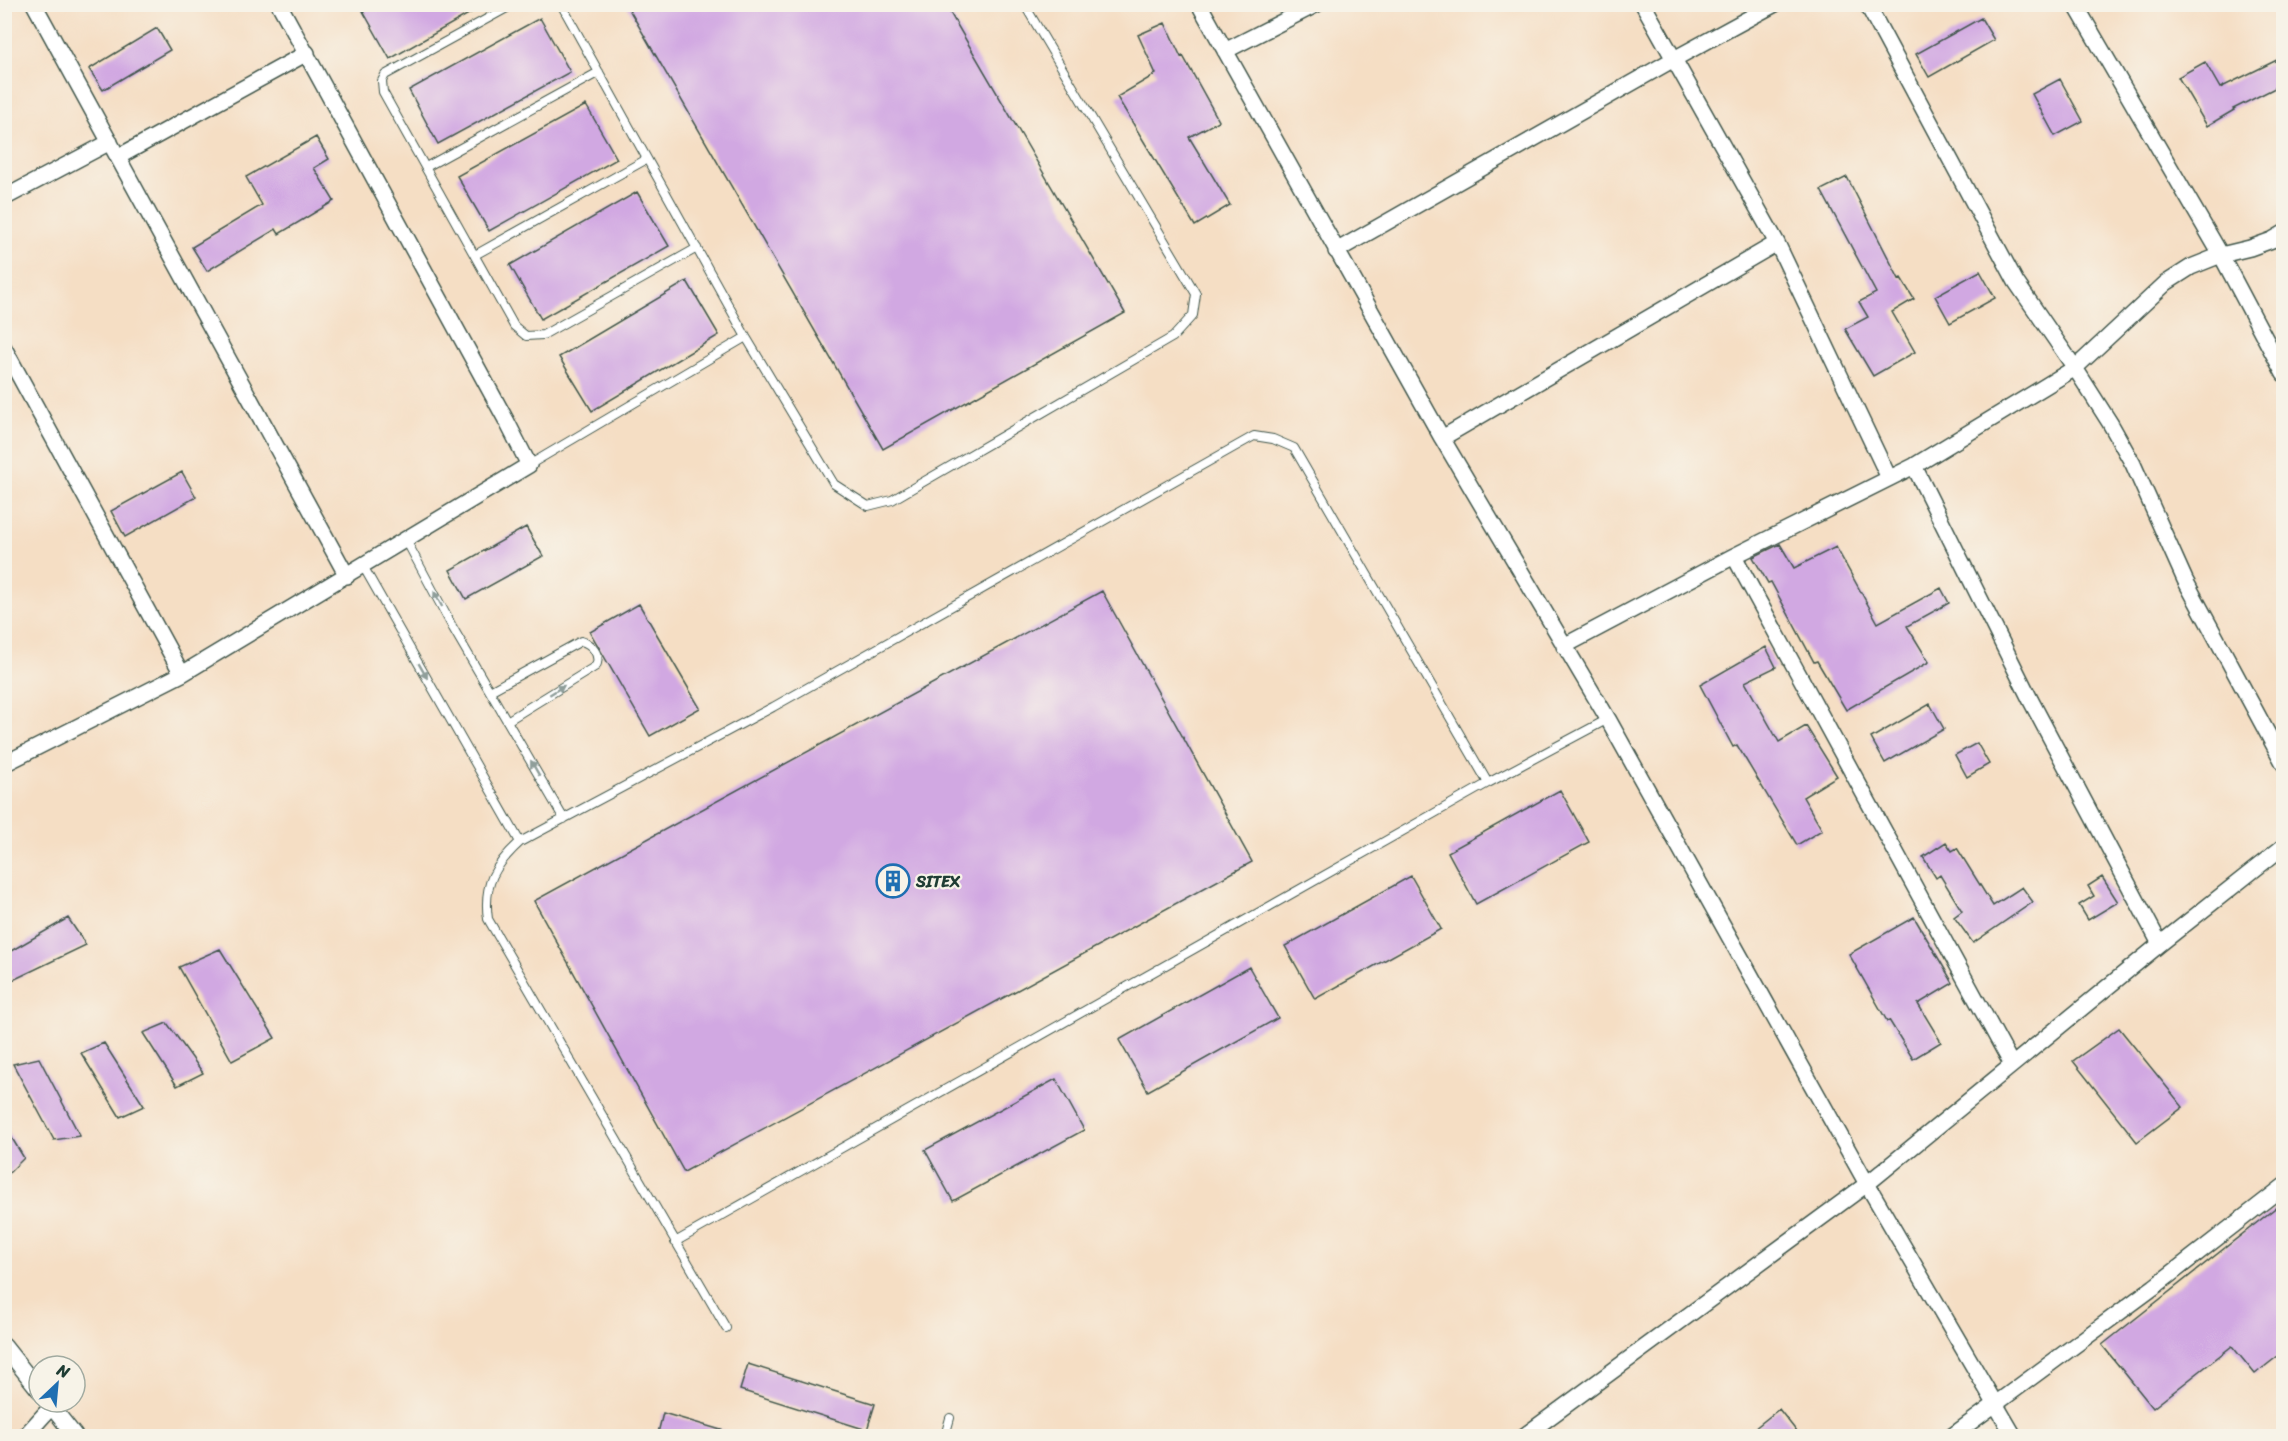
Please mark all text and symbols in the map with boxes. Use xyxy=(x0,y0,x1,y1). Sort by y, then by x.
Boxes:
one-way arrow xyxy=(433,590,443,607)
one-way arrow xyxy=(418,663,428,680)
one-way arrow xyxy=(549,684,565,695)
one-way arrow xyxy=(530,759,540,776)
building icon: SITEX xyxy=(875,863,911,899)
place label: SITEX xyxy=(915,867,961,896)
north arrow xyxy=(27,1354,87,1414)
text: N xyxy=(51,1355,76,1387)

